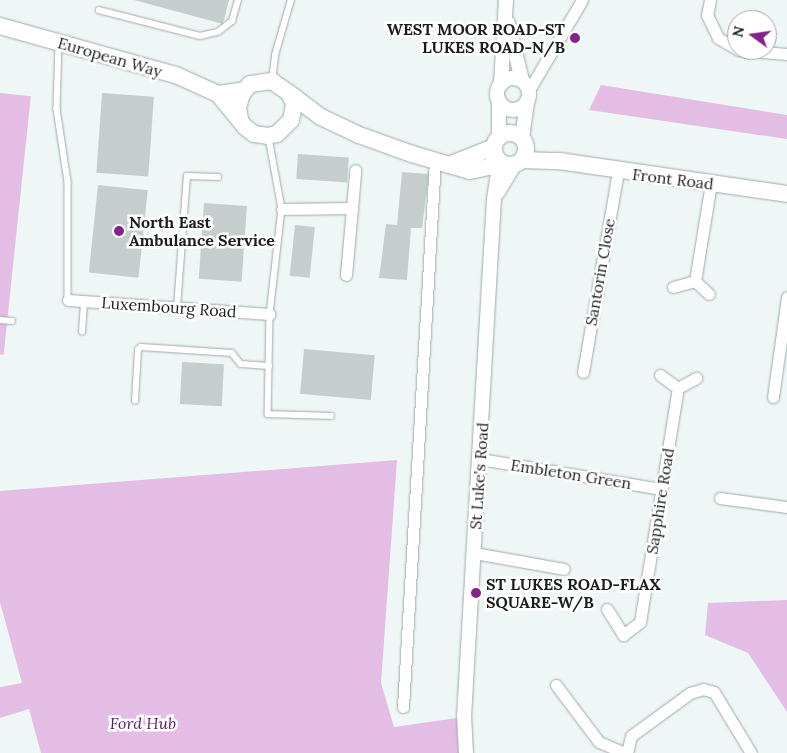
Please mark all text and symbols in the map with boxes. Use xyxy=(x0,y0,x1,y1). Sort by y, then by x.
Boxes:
north arrow xyxy=(727,10,777,60)
place label: WEST MOOR ROAD-ST LUKES ROAD-N/B xyxy=(387,19,565,57)
text: N xyxy=(728,24,748,39)
marker: WEST MOOR ROAD-ST LUKES ROAD-N/B xyxy=(569,32,581,44)
street label: European Way xyxy=(56,33,164,81)
street label: Front Road xyxy=(631,164,715,194)
place label: North East Ambulance Service xyxy=(129,212,275,250)
street label: Santorin Close xyxy=(581,217,619,327)
marker: North East Ambulance Service xyxy=(113,225,125,237)
street label: Luxembourg Road xyxy=(101,293,237,321)
street label: St Luke's Road xyxy=(466,422,492,530)
street label: Sapphire Road xyxy=(642,446,678,556)
street label: Embleton Green xyxy=(509,455,633,493)
place label: ST LUKES ROAD-FLAX SQUARE-W/B xyxy=(486,574,661,612)
marker: ST LUKES ROAD-FLAX SQUARE-W/B xyxy=(470,587,482,599)
park label: Ford Hub xyxy=(110,713,176,733)

